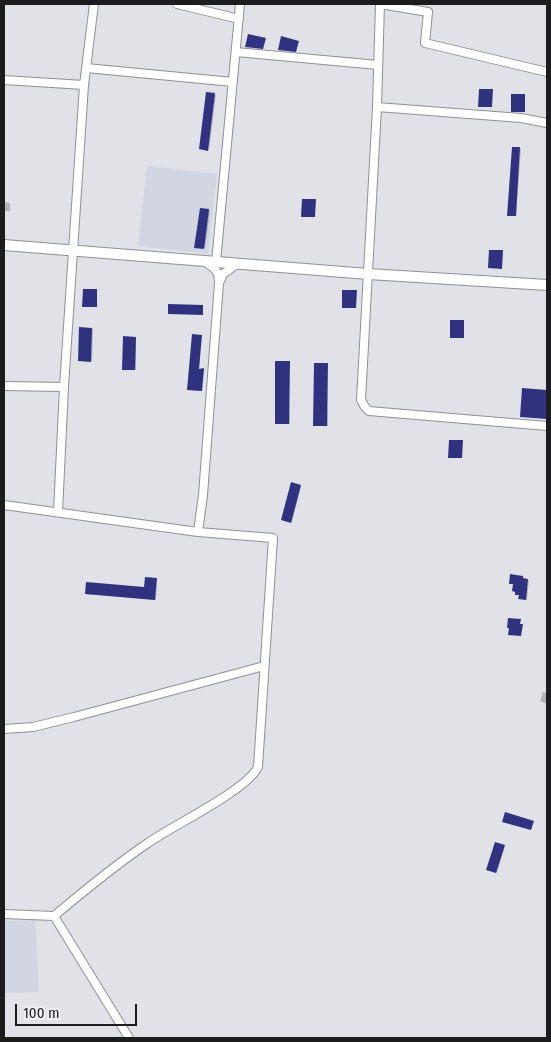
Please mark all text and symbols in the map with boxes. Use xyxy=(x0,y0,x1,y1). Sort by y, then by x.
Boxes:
scale bar xyxy=(18,994,140,1026)
text: 100 m xyxy=(23,1004,60,1022)

